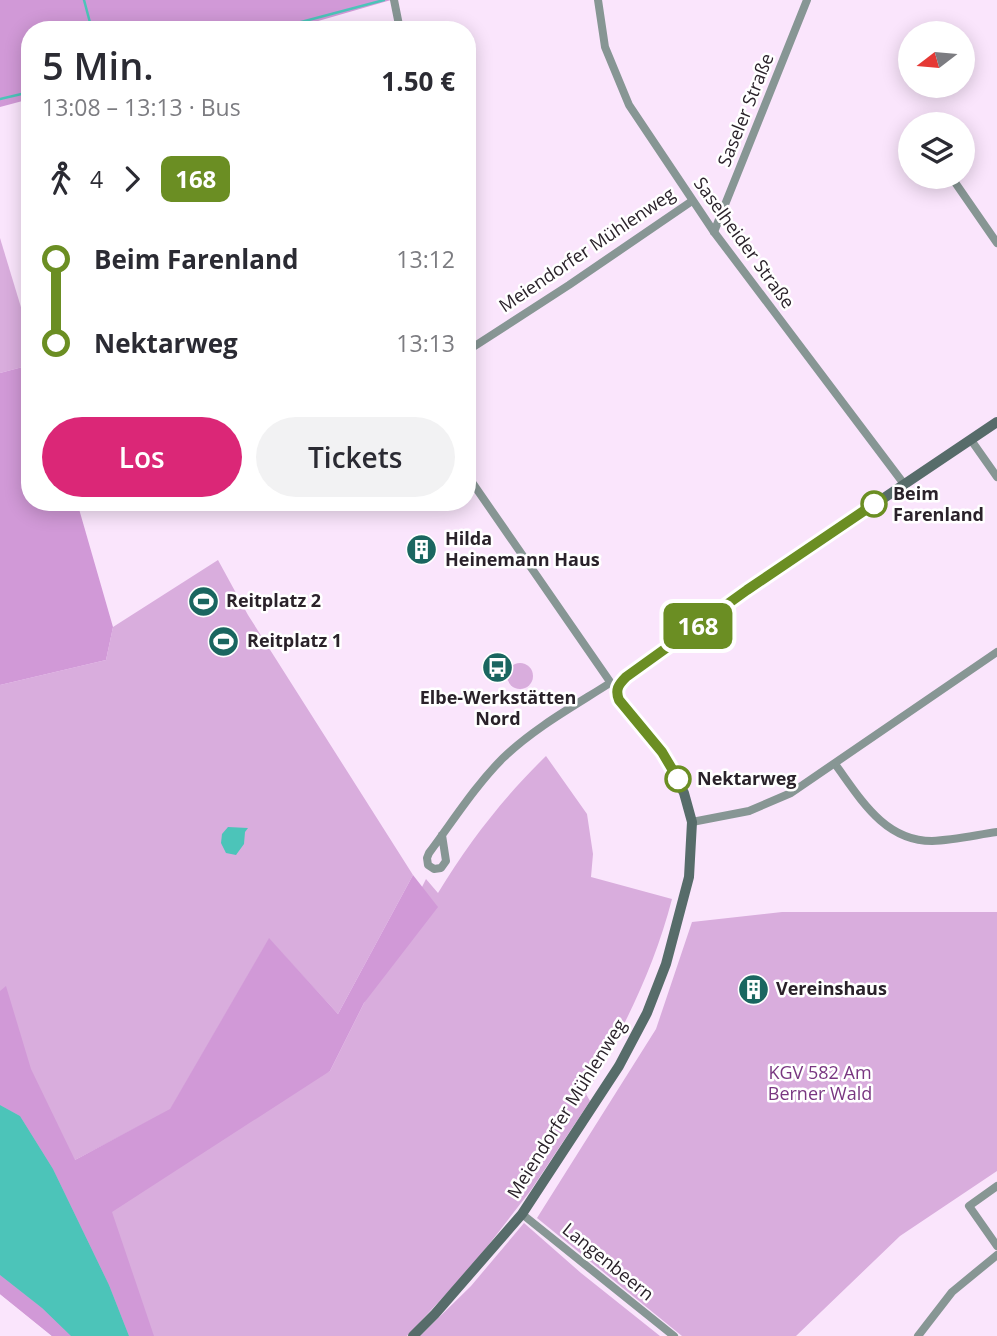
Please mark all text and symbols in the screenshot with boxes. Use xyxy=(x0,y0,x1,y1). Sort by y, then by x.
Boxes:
north arrow xyxy=(898,21,975,98)
map controls xyxy=(898,21,975,189)
text: 5 Min. xyxy=(42,39,154,91)
street label: Saseler Straße xyxy=(711,49,779,170)
text: 1.50 € xyxy=(381,63,455,99)
text: 13:08 – 13:13 · Bus xyxy=(42,91,241,123)
button: layers xyxy=(898,112,975,189)
icon: walk xyxy=(42,160,80,198)
icon: forward xyxy=(113,160,151,198)
text: 168 xyxy=(175,162,216,195)
text: 4 xyxy=(90,163,103,195)
street label: Saselheider Straße xyxy=(689,172,801,313)
street label: Meiendorfer Mühlenweg xyxy=(494,181,679,317)
text: Beim Farenland xyxy=(94,241,298,277)
text: 13:12 xyxy=(396,243,455,275)
text: Nektarweg xyxy=(94,325,238,361)
text: 13:13 xyxy=(396,327,455,359)
button: Los xyxy=(42,417,242,497)
button: Tickets xyxy=(256,417,455,497)
place label: Beim Farenland xyxy=(893,481,984,526)
marker: Beim Farenland xyxy=(861,491,887,517)
place label: Hilda Heinemann Haus xyxy=(445,526,600,571)
building icon: Hilda Heinemann Haus xyxy=(405,532,439,566)
sports icon: Reitplatz 2 xyxy=(186,584,220,618)
place label: Reitplatz 2 xyxy=(226,588,321,612)
line badge: 168 xyxy=(658,603,738,649)
text: 168 xyxy=(677,609,719,642)
sports icon: Reitplatz 1 xyxy=(207,624,241,658)
place label: Reitplatz 1 xyxy=(247,628,342,652)
bus stop icon: Elbe-Werkstätten Nord xyxy=(481,650,515,684)
place label: Elbe-Werkstätten Nord xyxy=(420,685,576,730)
marker: Nektarweg xyxy=(665,766,691,792)
place label: Nektarweg xyxy=(697,766,797,790)
building icon: Vereinshaus xyxy=(736,972,770,1006)
place label: Vereinshaus xyxy=(776,976,887,1000)
street label: Meiendorfer Mühlenweg xyxy=(501,1014,631,1203)
park label: KGV 582 Am Berner Wald xyxy=(768,1060,872,1105)
street label: Langenbeern xyxy=(558,1217,659,1305)

